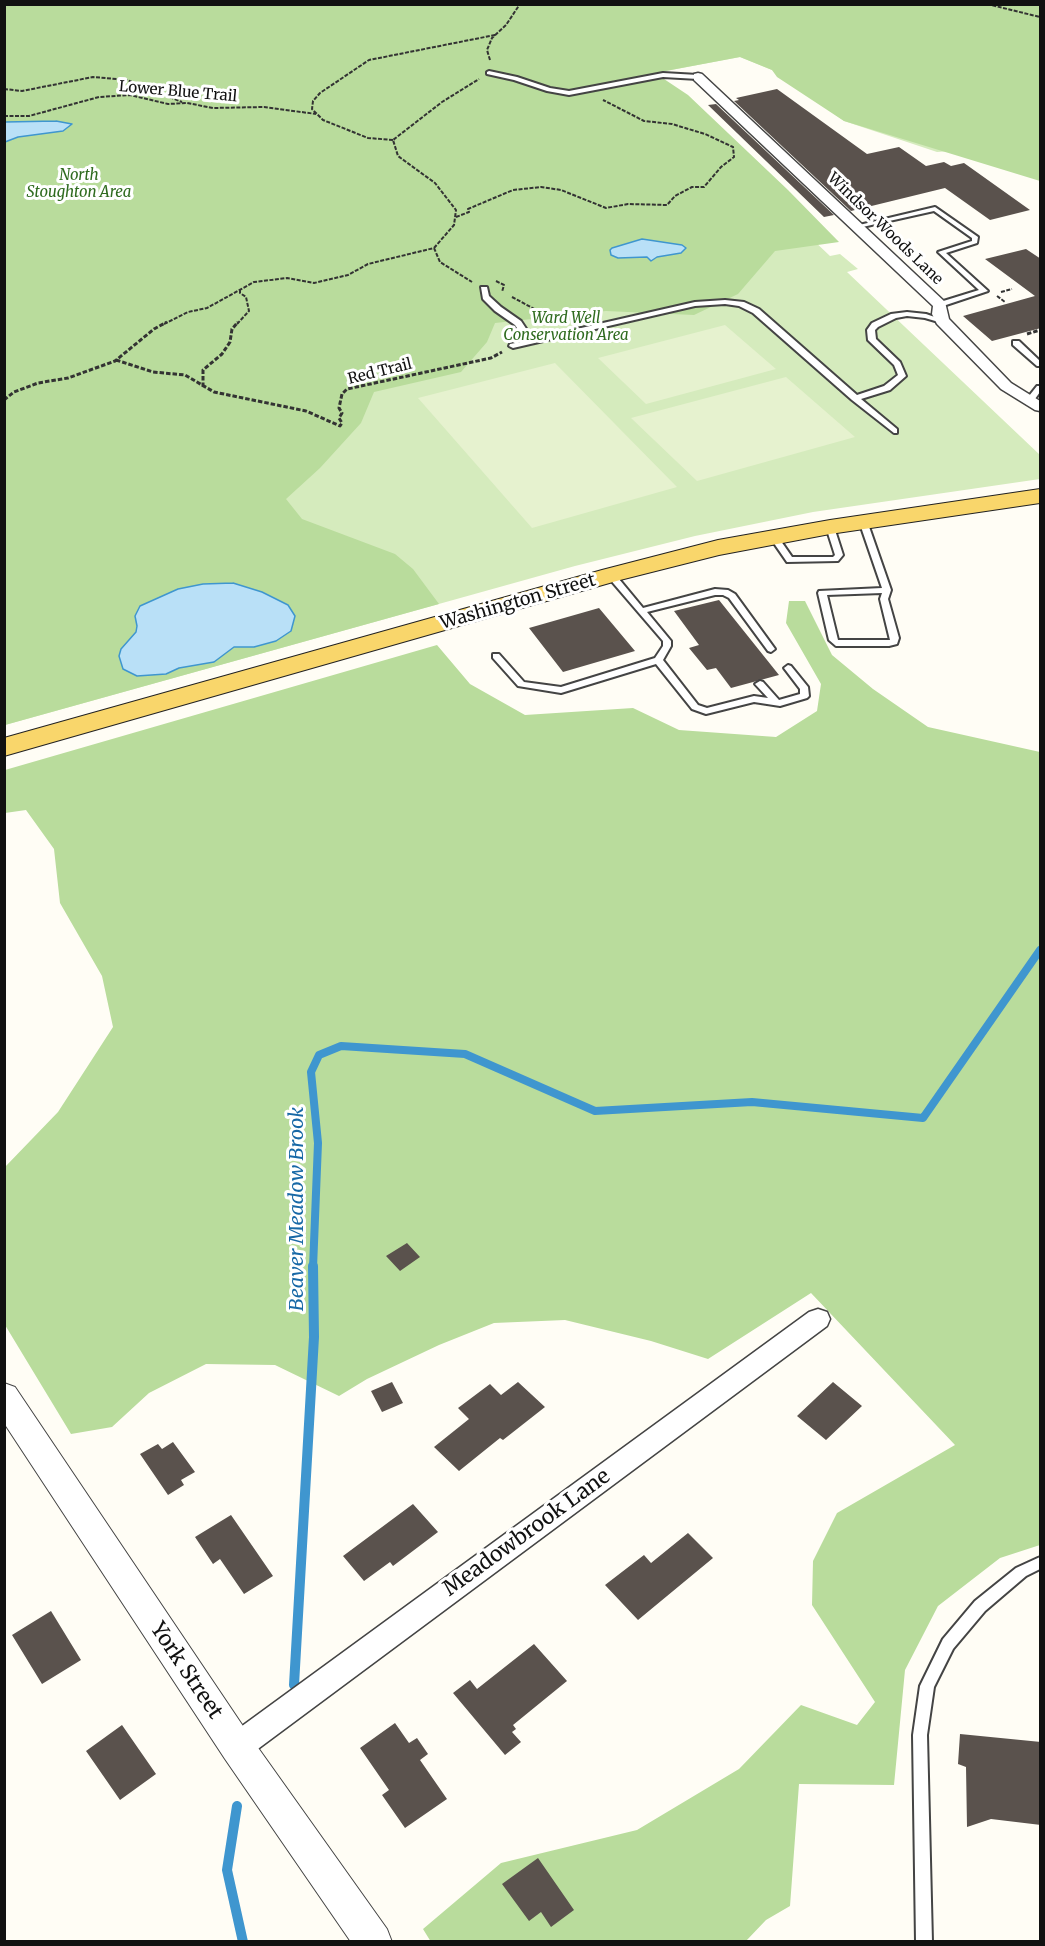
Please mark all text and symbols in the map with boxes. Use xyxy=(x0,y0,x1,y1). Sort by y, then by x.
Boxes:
street label: Lower Blue Trail xyxy=(118,78,238,106)
park label: North Stoughton Area xyxy=(27,167,131,202)
street label: Windsor Woods Lane xyxy=(824,169,946,289)
park label: Ward Well Conservation Area xyxy=(503,310,629,345)
street label: Red Trail xyxy=(346,355,414,389)
street label: Washington Street xyxy=(438,569,598,635)
water label: Beaver Meadow Brook xyxy=(285,1107,309,1311)
street label: Meadowbrook Lane xyxy=(439,1464,615,1602)
street label: York Street xyxy=(144,1618,228,1724)

